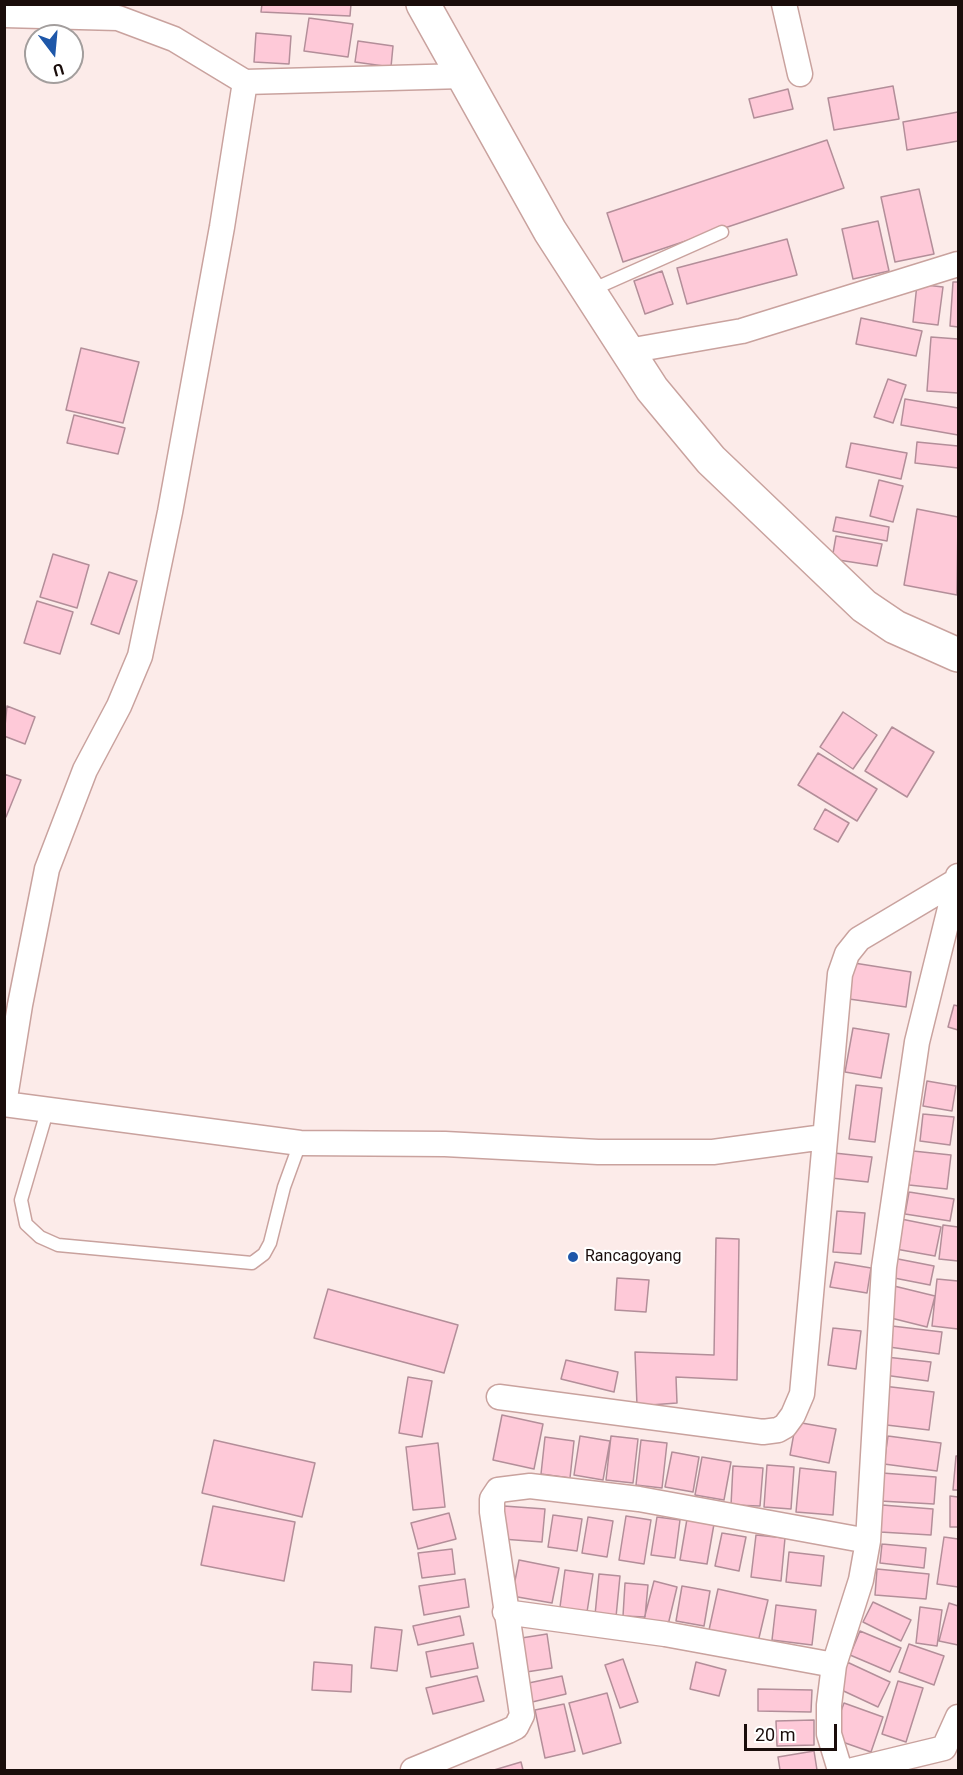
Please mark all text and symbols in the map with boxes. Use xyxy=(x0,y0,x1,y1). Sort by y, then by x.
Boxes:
north arrow xyxy=(24,24,84,84)
text: U xyxy=(51,59,66,80)
place label: Rancagoyang xyxy=(585,1247,681,1267)
marker: Rancagoyang xyxy=(566,1250,580,1264)
scale bar xyxy=(747,1712,840,1750)
text: 20 m xyxy=(755,1724,795,1745)

